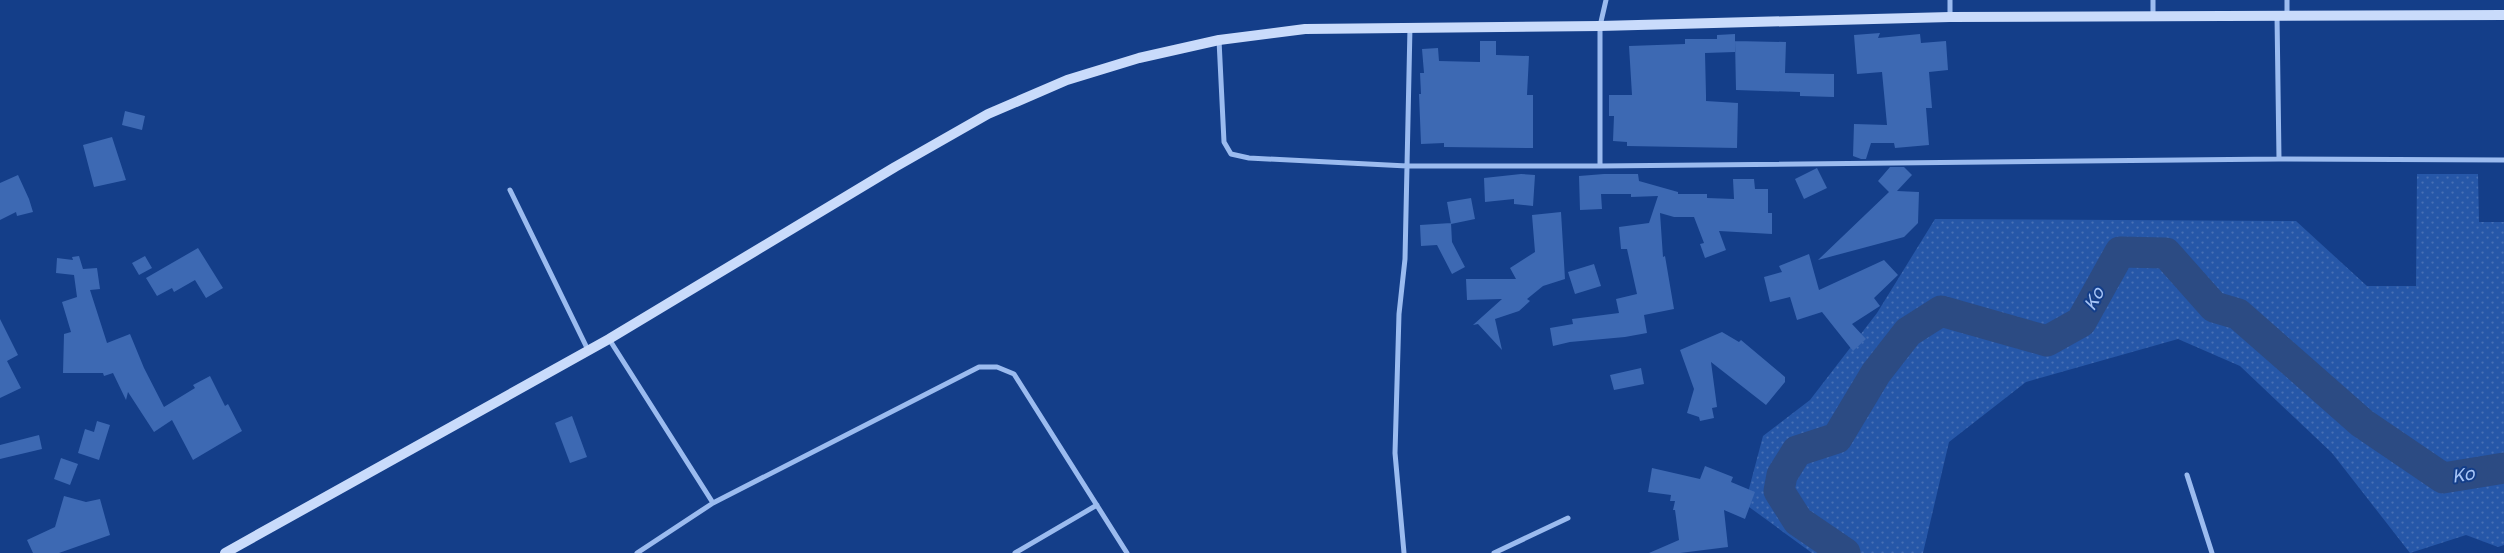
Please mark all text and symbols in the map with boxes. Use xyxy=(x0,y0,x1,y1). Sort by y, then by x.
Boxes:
water label: Ko xyxy=(2078,282,2109,314)
water label: Ko xyxy=(2450,461,2477,487)

